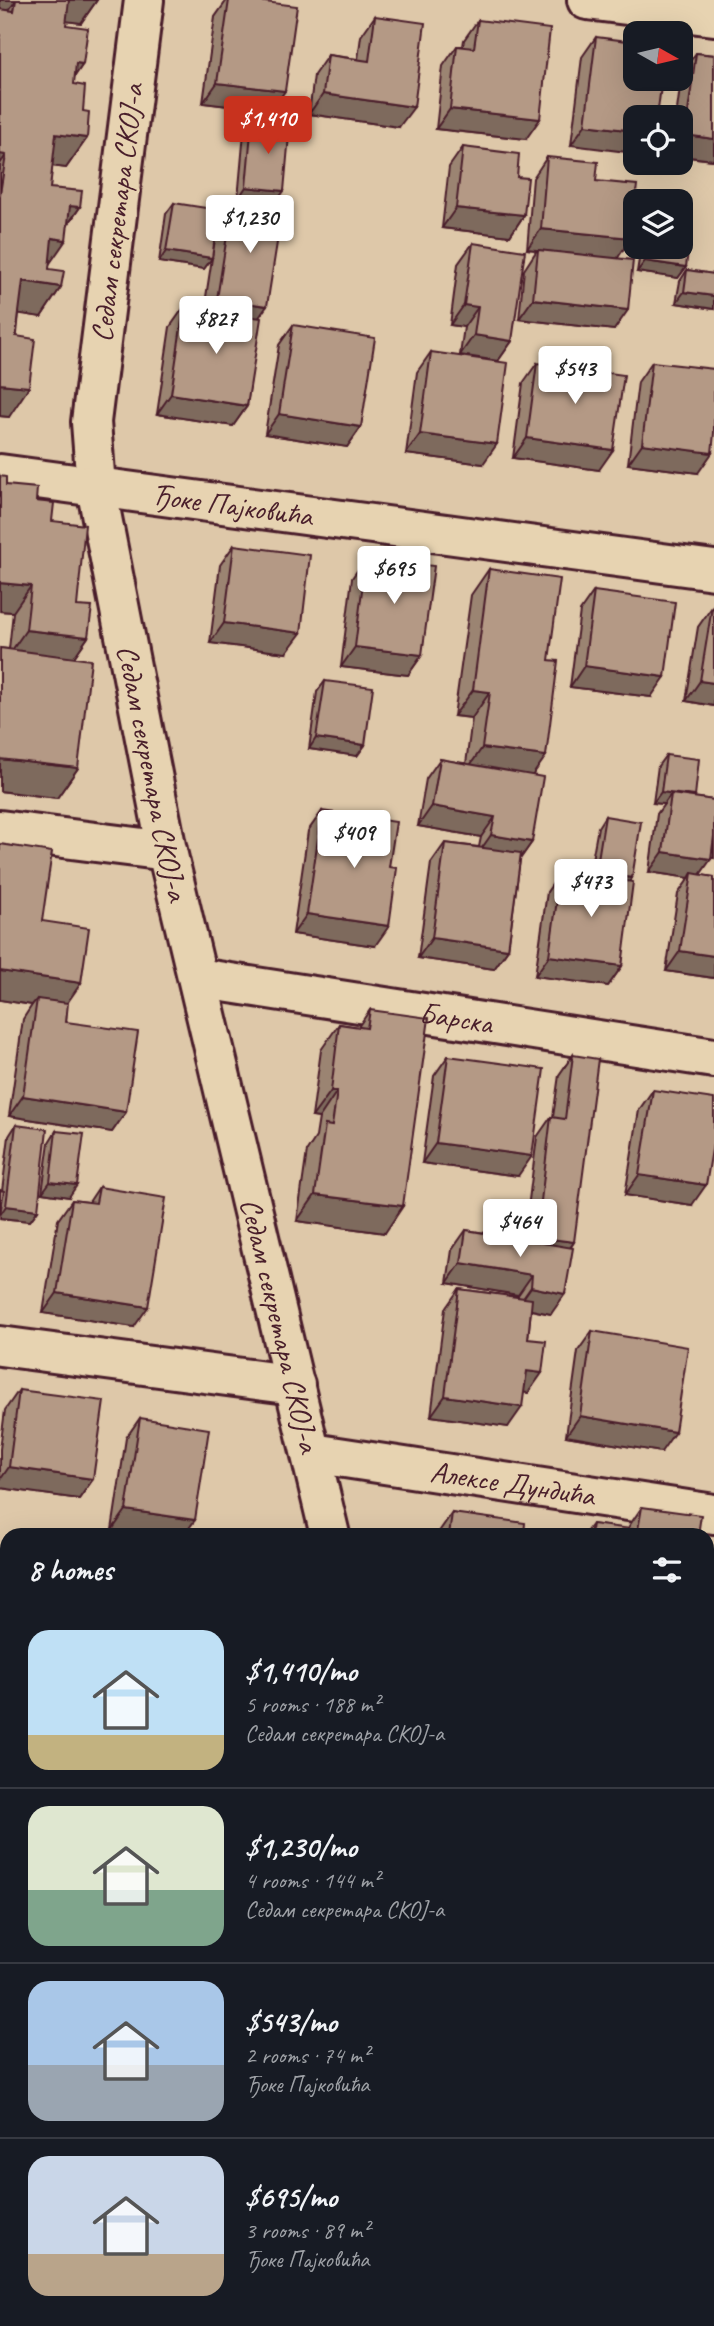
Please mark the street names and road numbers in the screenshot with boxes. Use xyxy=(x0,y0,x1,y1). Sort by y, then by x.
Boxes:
street label: Седам секретара СКОЈ-а xyxy=(82,80,152,344)
street label: Ђоке Пајковића xyxy=(149,476,317,535)
street label: Седам секретара СКОЈ-а xyxy=(108,642,198,906)
street label: Барска xyxy=(417,994,497,1043)
street label: Седам секретара СКОЈ-а xyxy=(231,1195,329,1458)
street label: Алексе Дундића xyxy=(428,1452,599,1515)

